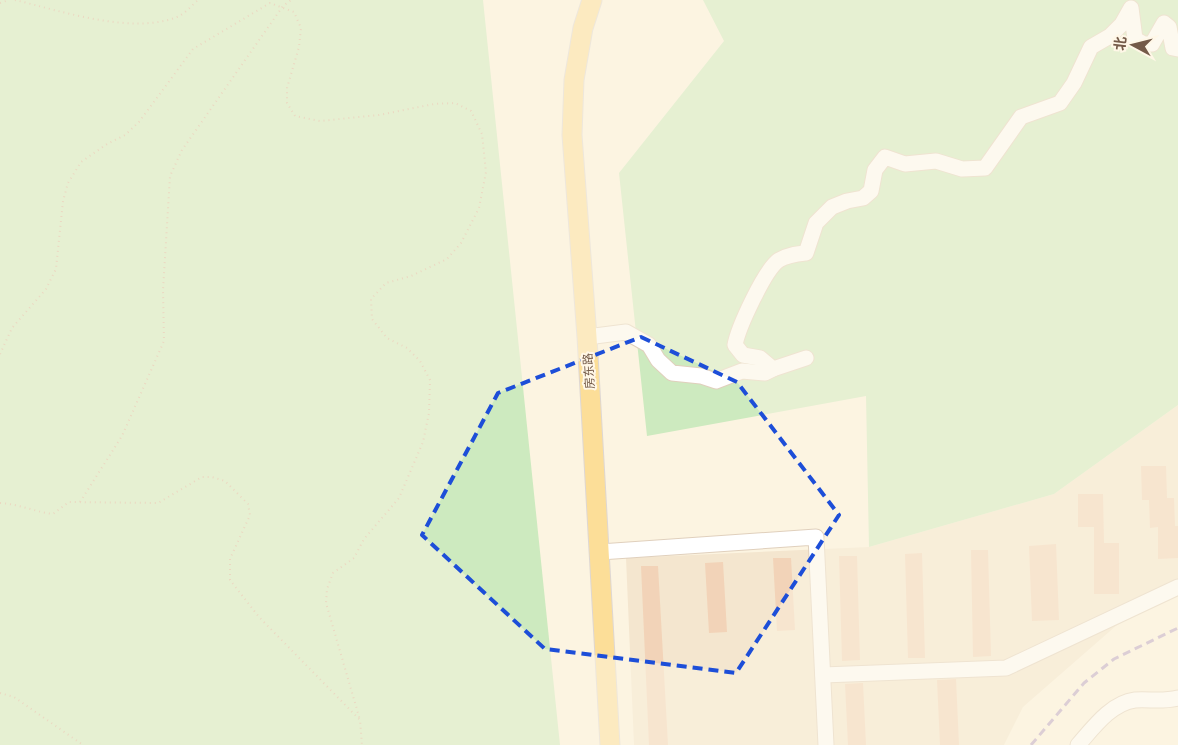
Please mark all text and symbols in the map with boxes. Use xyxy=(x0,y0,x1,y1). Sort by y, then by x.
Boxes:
north arrow xyxy=(1108,20,1158,70)
text: 北 xyxy=(1110,35,1130,51)
street label: 房东路 xyxy=(580,353,597,390)

